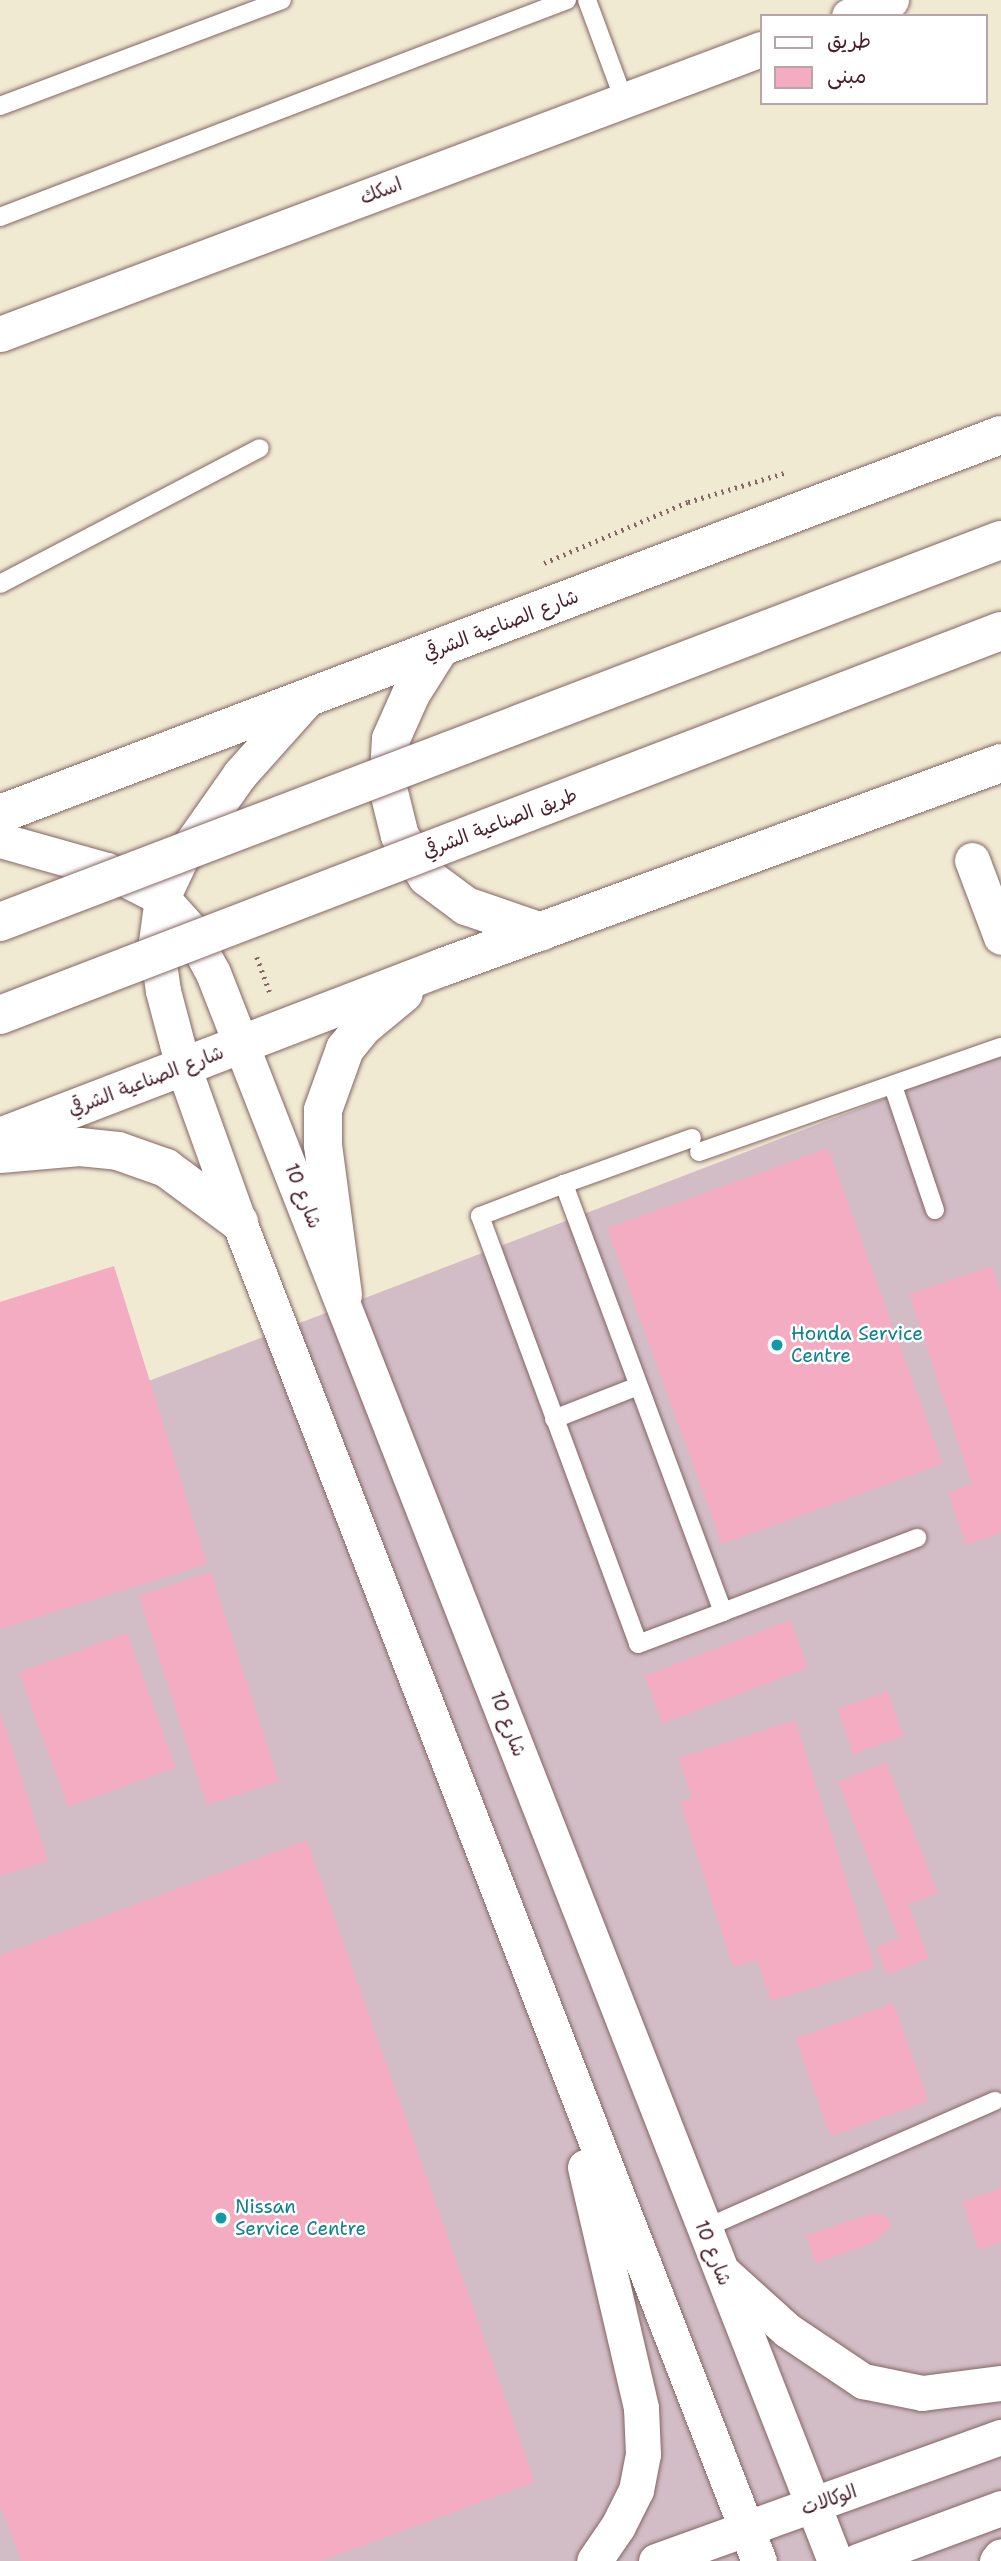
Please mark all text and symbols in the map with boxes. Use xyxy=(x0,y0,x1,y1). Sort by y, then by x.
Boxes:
legend xyxy=(760,14,987,105)
text: طريق xyxy=(827,27,871,55)
text: مبنى xyxy=(827,62,866,90)
street label: اسكك xyxy=(357,173,405,209)
street label: شارع الصناعية الشرقي xyxy=(420,585,582,665)
street label: طريق الصناعية الشرقي xyxy=(420,783,580,863)
street label: شارع الصناعية الشرقي xyxy=(65,1041,227,1121)
street label: شارع 10 xyxy=(280,1160,326,1232)
place label: Honda Service Centre xyxy=(791,1323,923,1367)
marker: Honda Service Centre xyxy=(769,1337,785,1353)
street label: شارع 10 xyxy=(485,1688,531,1760)
place label: Nissan Service Centre xyxy=(235,2196,366,2240)
marker: Nissan Service Centre xyxy=(213,2210,229,2226)
street label: شارع 10 xyxy=(690,2217,736,2289)
street label: الوكالات xyxy=(798,2480,860,2520)

